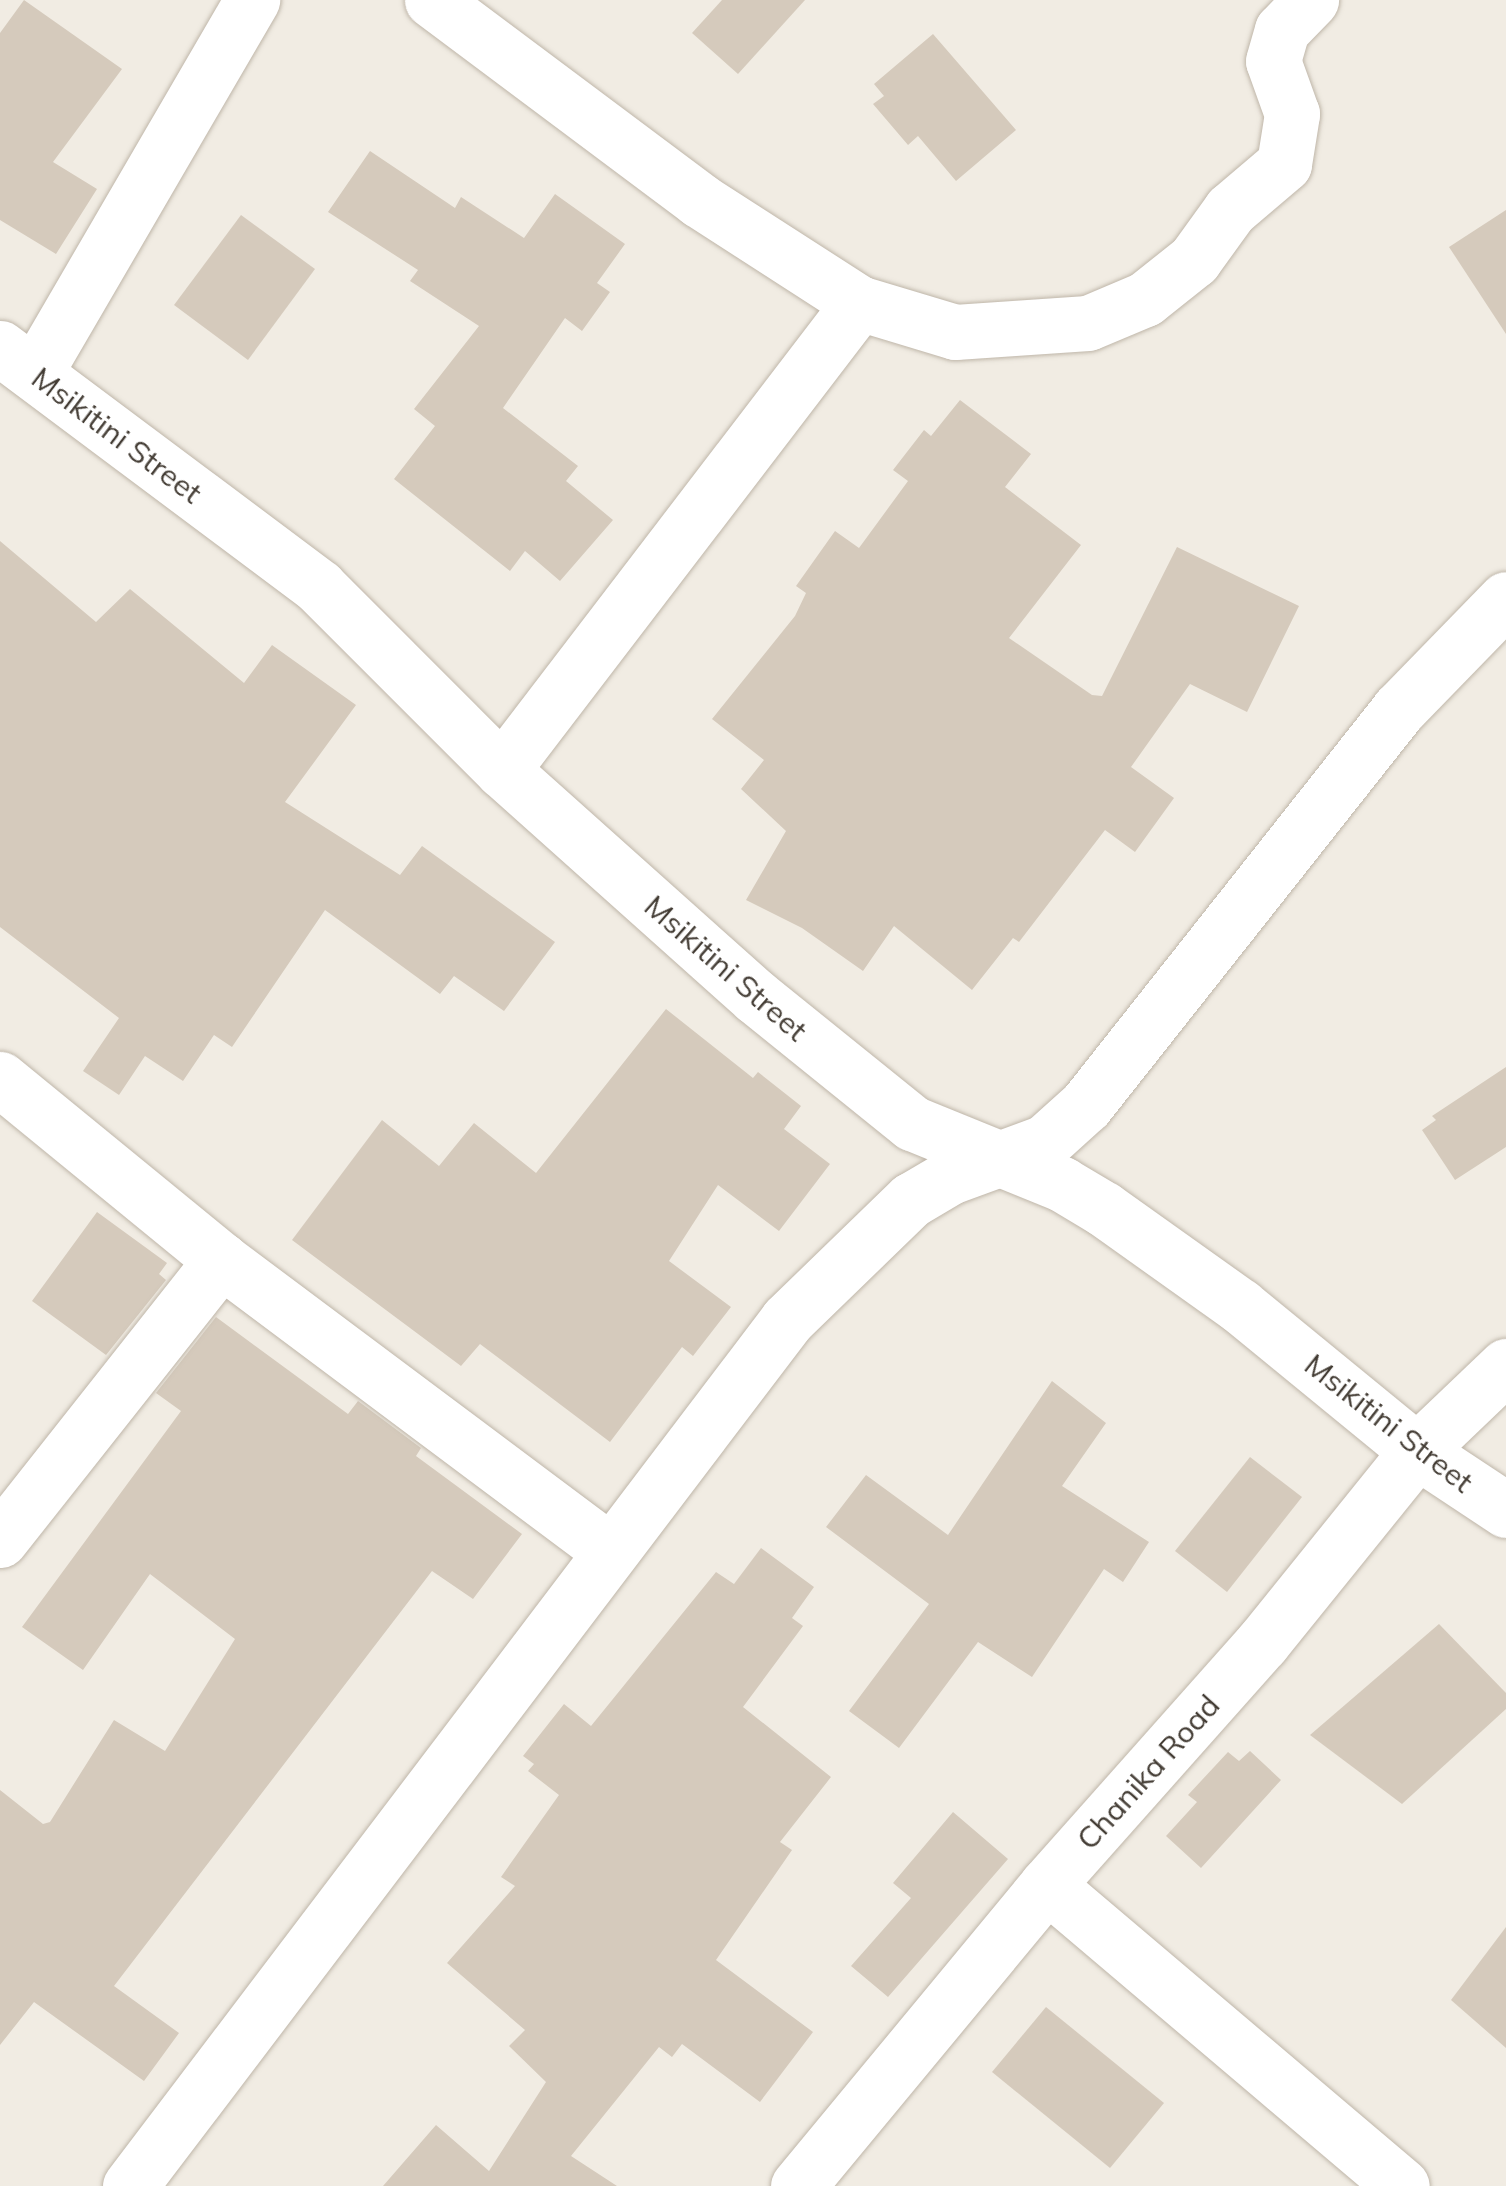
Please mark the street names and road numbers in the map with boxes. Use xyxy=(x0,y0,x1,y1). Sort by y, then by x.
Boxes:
street label: Msikitini Street xyxy=(25,359,209,511)
street label: Msikitini Street xyxy=(637,888,815,1048)
street label: Msikitini Street xyxy=(1298,1346,1480,1500)
street label: Chanika Road xyxy=(1069,1687,1227,1857)

